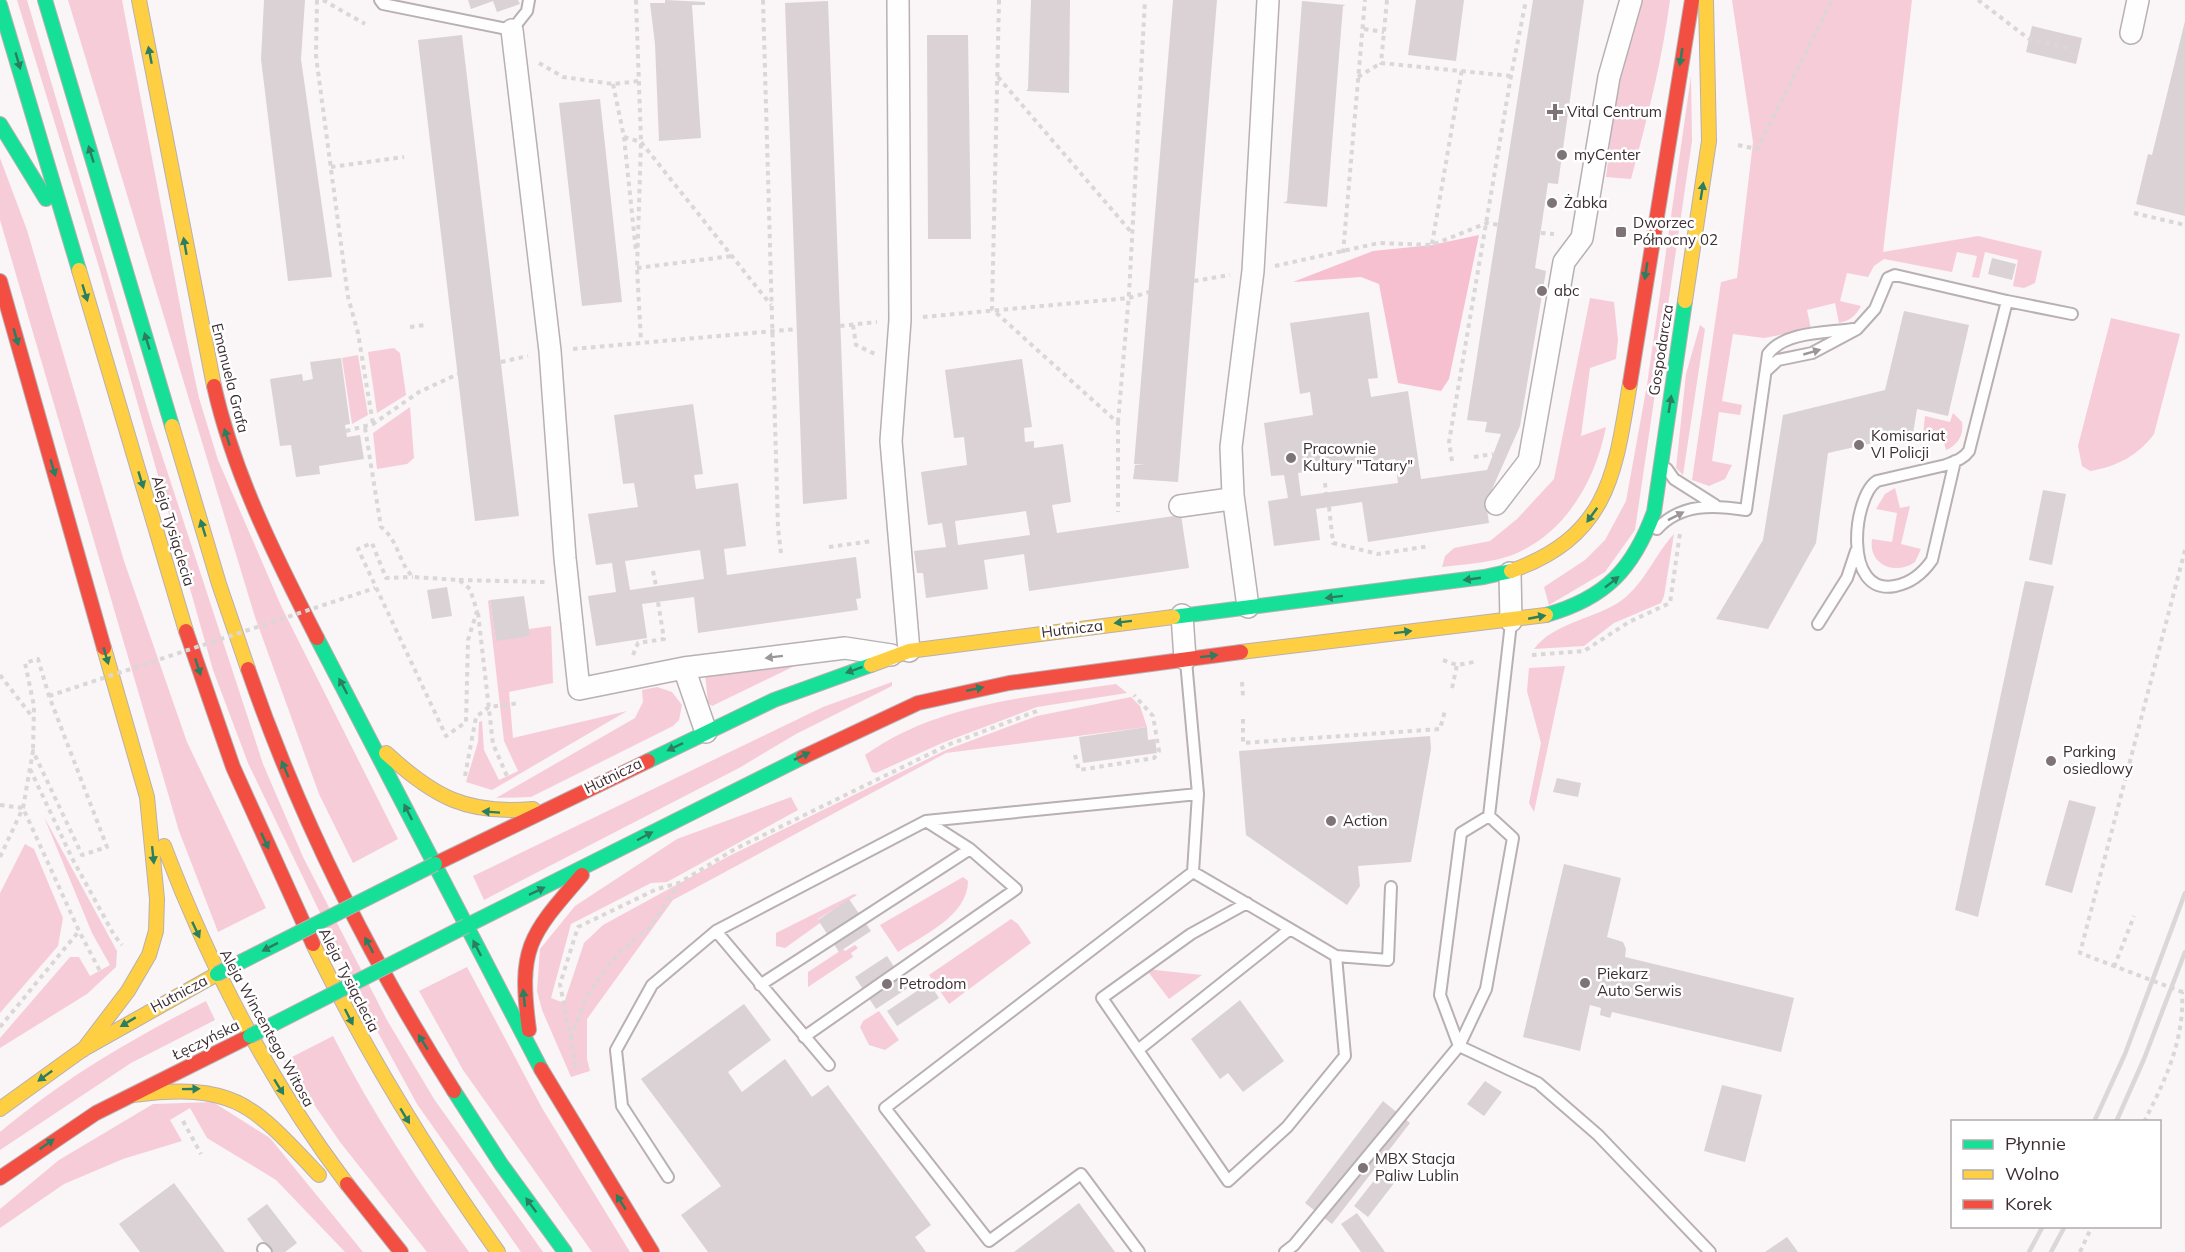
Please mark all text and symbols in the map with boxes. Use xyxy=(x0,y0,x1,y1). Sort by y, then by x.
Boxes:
one-way arrow xyxy=(145,45,154,64)
one-way arrow xyxy=(1676,48,1685,67)
one-way arrow xyxy=(14,52,23,70)
place label: Vital Centrum xyxy=(1567,102,1662,121)
marker: Vital Centrum xyxy=(1548,105,1562,119)
one-way arrow xyxy=(86,145,95,163)
place label: myCenter xyxy=(1574,145,1641,164)
marker: myCenter xyxy=(1555,148,1569,162)
one-way arrow xyxy=(1697,181,1706,200)
place label: Żabka xyxy=(1564,193,1607,212)
marker: Żabka xyxy=(1545,196,1559,210)
place label: Dworzec Północny 02 xyxy=(1633,213,1718,249)
marker: Dworzec Północny 02 xyxy=(1614,225,1628,239)
one-way arrow xyxy=(180,237,189,256)
one-way arrow xyxy=(1642,261,1651,280)
place label: abc xyxy=(1554,281,1579,300)
marker: abc xyxy=(1535,284,1549,298)
one-way arrow xyxy=(81,285,90,303)
street label: Gospodarcza xyxy=(1644,303,1677,397)
street label: Emanuela Grafa xyxy=(208,321,253,435)
one-way arrow xyxy=(12,328,21,346)
one-way arrow xyxy=(142,332,151,350)
one-way arrow xyxy=(1803,346,1821,356)
one-way arrow xyxy=(1665,395,1674,414)
place label: Komisariat VI Policji xyxy=(1871,426,1945,462)
one-way arrow xyxy=(222,428,232,446)
marker: Komisariat VI Policji xyxy=(1852,438,1866,452)
place label: Pracownie Kultury "Tatary" xyxy=(1303,439,1413,475)
marker: Pracownie Kultury "Tatary" xyxy=(1284,451,1298,465)
one-way arrow xyxy=(48,459,58,478)
one-way arrow xyxy=(137,471,146,489)
street label: Aleja Tysiąclecia xyxy=(148,473,199,588)
one-way arrow xyxy=(1586,506,1598,522)
one-way arrow xyxy=(1667,511,1685,521)
one-way arrow xyxy=(198,518,207,536)
one-way arrow xyxy=(1462,575,1481,584)
one-way arrow xyxy=(1605,576,1620,588)
one-way arrow xyxy=(1325,592,1344,601)
one-way arrow xyxy=(1528,612,1547,621)
street label: Hutnicza xyxy=(1040,615,1104,642)
one-way arrow xyxy=(1114,618,1133,627)
one-way arrow xyxy=(1394,628,1413,637)
one-way arrow xyxy=(102,647,111,665)
one-way arrow xyxy=(1200,651,1219,661)
one-way arrow xyxy=(764,652,783,662)
one-way arrow xyxy=(194,658,203,676)
one-way arrow xyxy=(845,665,863,675)
one-way arrow xyxy=(338,677,348,694)
one-way arrow xyxy=(966,684,985,693)
one-way arrow xyxy=(666,742,683,751)
place label: Parking osiedlowy xyxy=(2063,742,2133,778)
one-way arrow xyxy=(793,751,810,761)
street label: Hutnicza xyxy=(581,753,645,798)
marker: Parking osiedlowy xyxy=(2044,754,2058,768)
one-way arrow xyxy=(280,760,290,778)
one-way arrow xyxy=(404,804,413,821)
one-way arrow xyxy=(482,807,501,817)
place label: Action xyxy=(1343,811,1388,830)
marker: Action xyxy=(1324,814,1338,828)
one-way arrow xyxy=(636,831,653,841)
one-way arrow xyxy=(261,833,270,850)
one-way arrow xyxy=(148,846,157,865)
one-way arrow xyxy=(529,886,546,896)
one-way arrow xyxy=(191,922,200,939)
street label: Aleja Tysiąclecia xyxy=(315,925,384,1035)
one-way arrow xyxy=(364,937,374,954)
one-way arrow xyxy=(472,939,481,956)
one-way arrow xyxy=(261,942,278,952)
street label: Aleja Wincentego Witosa xyxy=(216,945,319,1110)
place label: Piekarz Auto Serwis xyxy=(1597,964,1682,1000)
street label: Hutnicza xyxy=(147,971,211,1016)
place label: Petrodom xyxy=(899,974,966,993)
marker: Piekarz Auto Serwis xyxy=(1578,976,1592,990)
marker: Petrodom xyxy=(880,977,894,991)
one-way arrow xyxy=(519,988,529,1007)
one-way arrow xyxy=(344,1009,354,1026)
street label: Łęczyńska xyxy=(168,1015,242,1064)
one-way arrow xyxy=(120,1017,136,1028)
one-way arrow xyxy=(417,1034,428,1050)
one-way arrow xyxy=(37,1070,53,1082)
one-way arrow xyxy=(273,1079,284,1095)
one-way arrow xyxy=(181,1084,200,1094)
one-way arrow xyxy=(399,1108,410,1124)
legend xyxy=(1951,1120,2161,1228)
text: Płynnie xyxy=(2005,1132,2066,1155)
one-way arrow xyxy=(39,1138,55,1150)
place label: MBX Stacja Paliw Lublin xyxy=(1375,1149,1459,1185)
marker: MBX Stacja Paliw Lublin xyxy=(1356,1161,1370,1175)
text: Wolno xyxy=(2005,1162,2059,1185)
text: Korek xyxy=(2005,1192,2053,1215)
one-way arrow xyxy=(616,1194,627,1211)
one-way arrow xyxy=(525,1197,537,1212)

